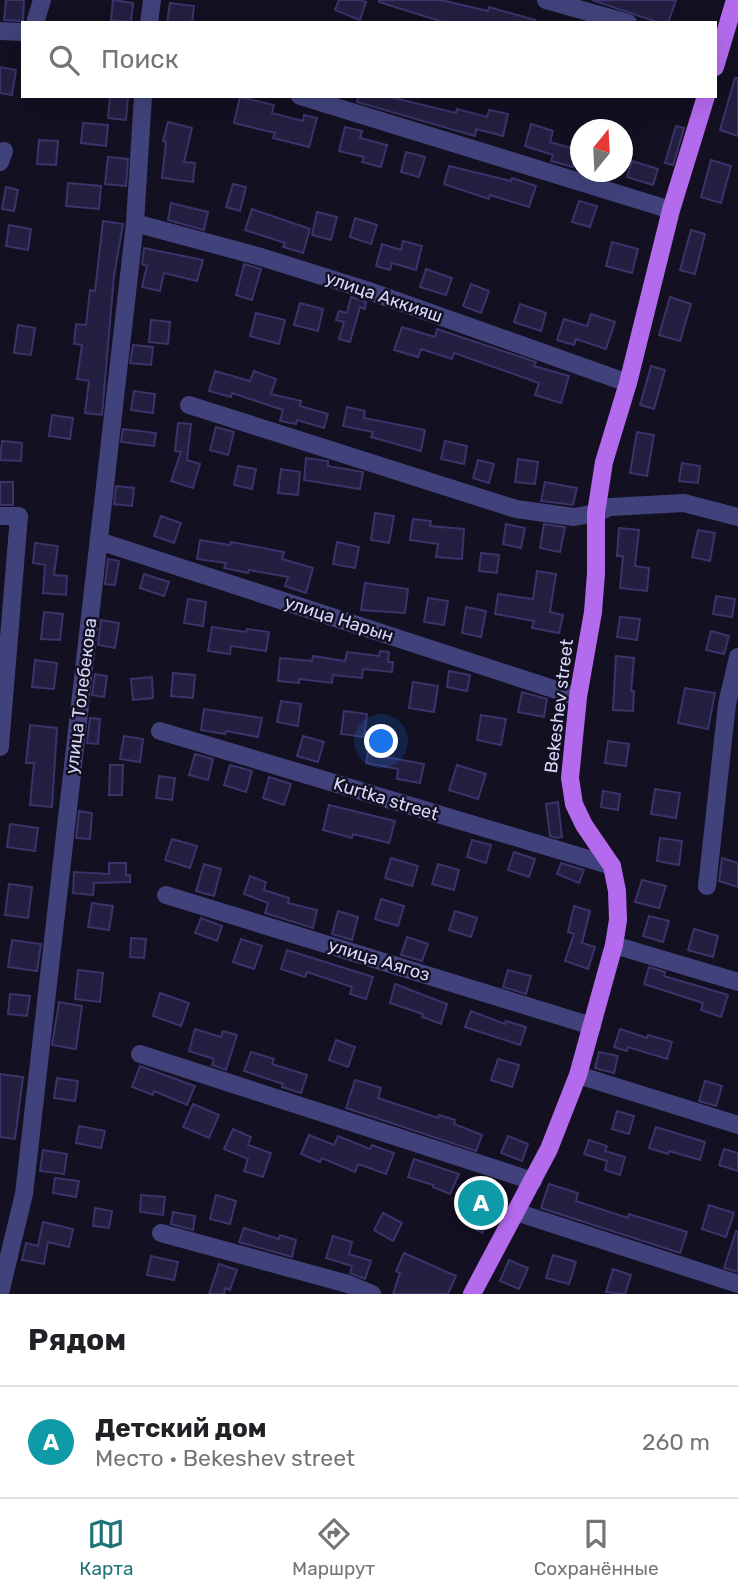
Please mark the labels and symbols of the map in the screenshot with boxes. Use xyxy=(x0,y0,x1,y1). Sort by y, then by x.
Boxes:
north arrow xyxy=(570,119,633,182)
street label: улица Аккияш xyxy=(323,267,445,327)
street label: улица Нарын xyxy=(282,591,396,647)
street label: улица Толебекова xyxy=(60,617,102,775)
street label: Bekeshev street xyxy=(540,638,578,774)
your location xyxy=(364,724,398,758)
street label: Kurtka street xyxy=(331,773,441,825)
street label: улица Аягоз xyxy=(326,934,432,986)
pin: A xyxy=(458,1177,504,1229)

